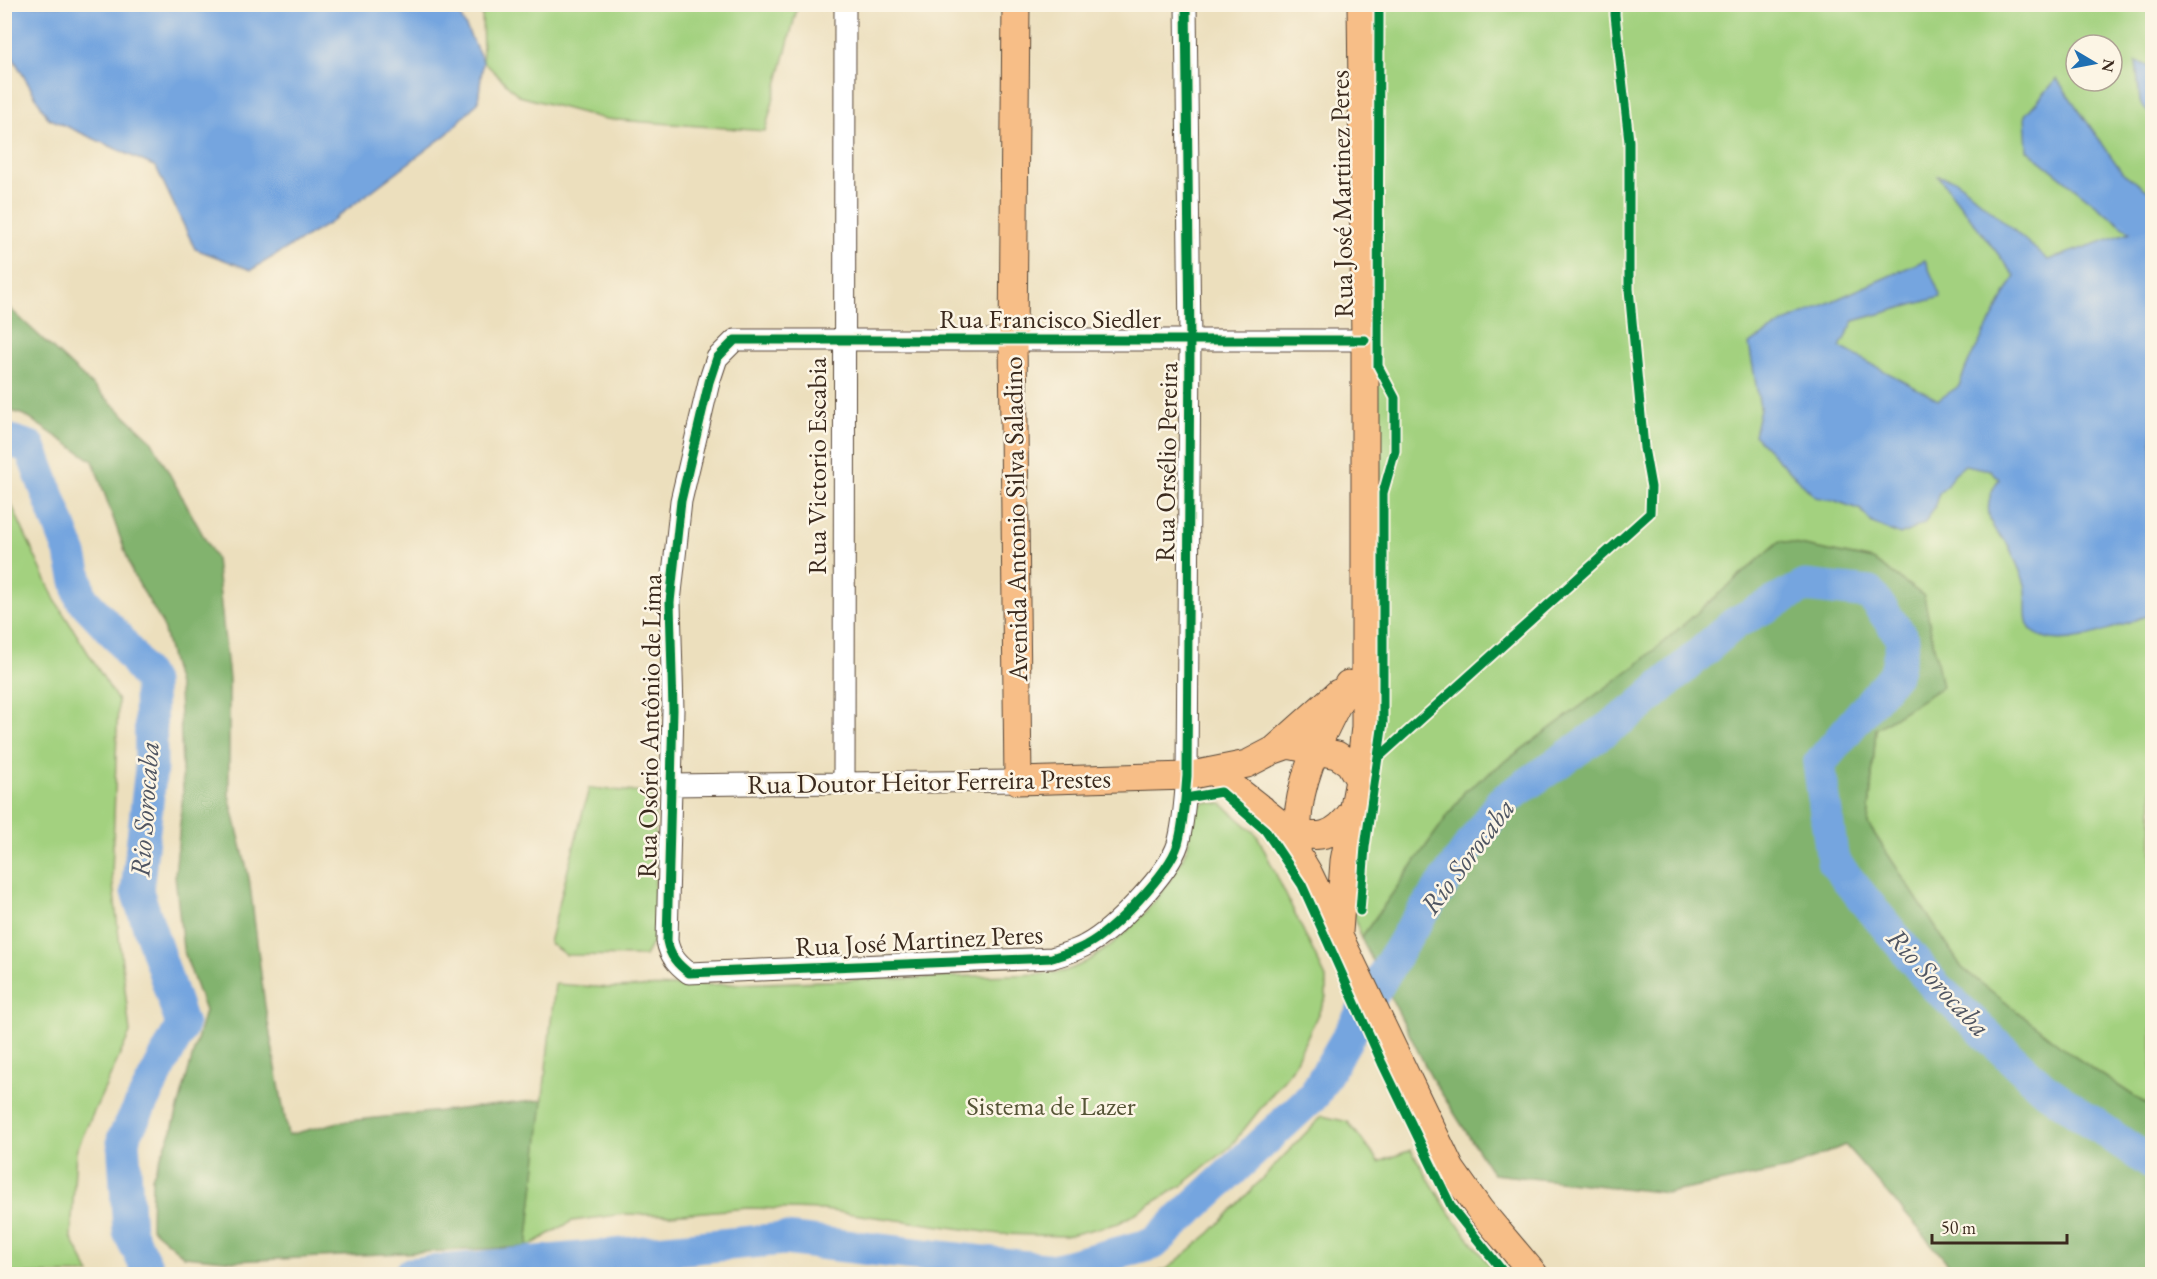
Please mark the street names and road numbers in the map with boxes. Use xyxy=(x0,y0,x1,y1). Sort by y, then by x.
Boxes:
street label: Rua José Martinez Peres xyxy=(1321,70,1361,318)
street label: Rua Francisco Siedler xyxy=(939,301,1161,336)
street label: Avenida Antonio Silva Saladino xyxy=(995,356,1035,683)
street label: Rua Victorio Escabia xyxy=(799,357,834,575)
street label: Rua Orsélio Pereira xyxy=(1147,361,1185,563)
street label: Rua Osório Antônio de Lima xyxy=(629,573,669,879)
street label: Rua Doutor Heitor Ferreira Prestes xyxy=(747,760,1111,802)
street label: Rua José Martinez Peres xyxy=(794,916,1044,964)

